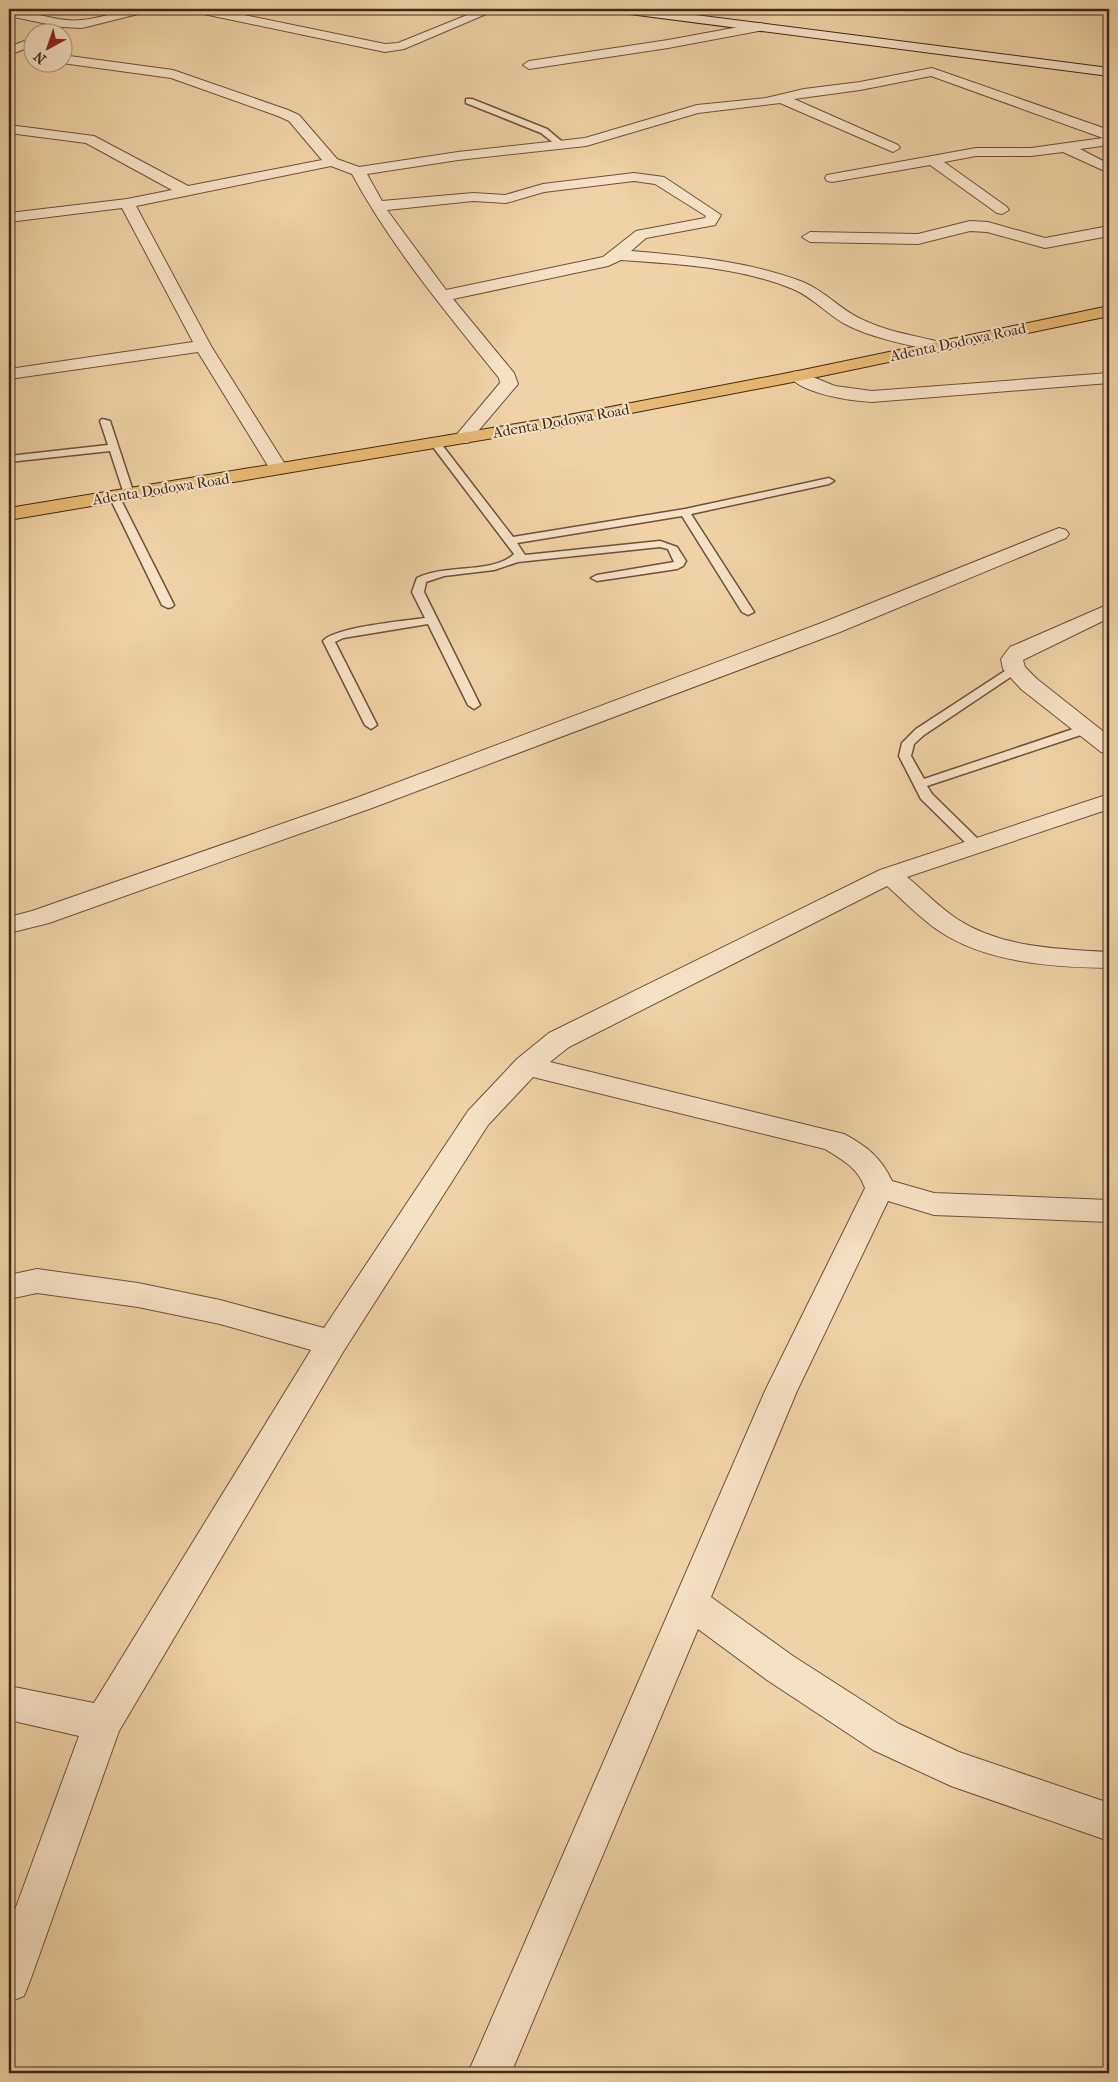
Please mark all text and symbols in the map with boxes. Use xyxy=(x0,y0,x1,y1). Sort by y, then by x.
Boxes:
north arrow xyxy=(22,22,72,72)
text: N xyxy=(30,47,49,68)
street label: Adenta Dodowa Road xyxy=(887,319,1028,365)
street label: Adenta Dodowa Road xyxy=(490,400,632,442)
street label: Adenta Dodowa Road xyxy=(90,469,232,509)

